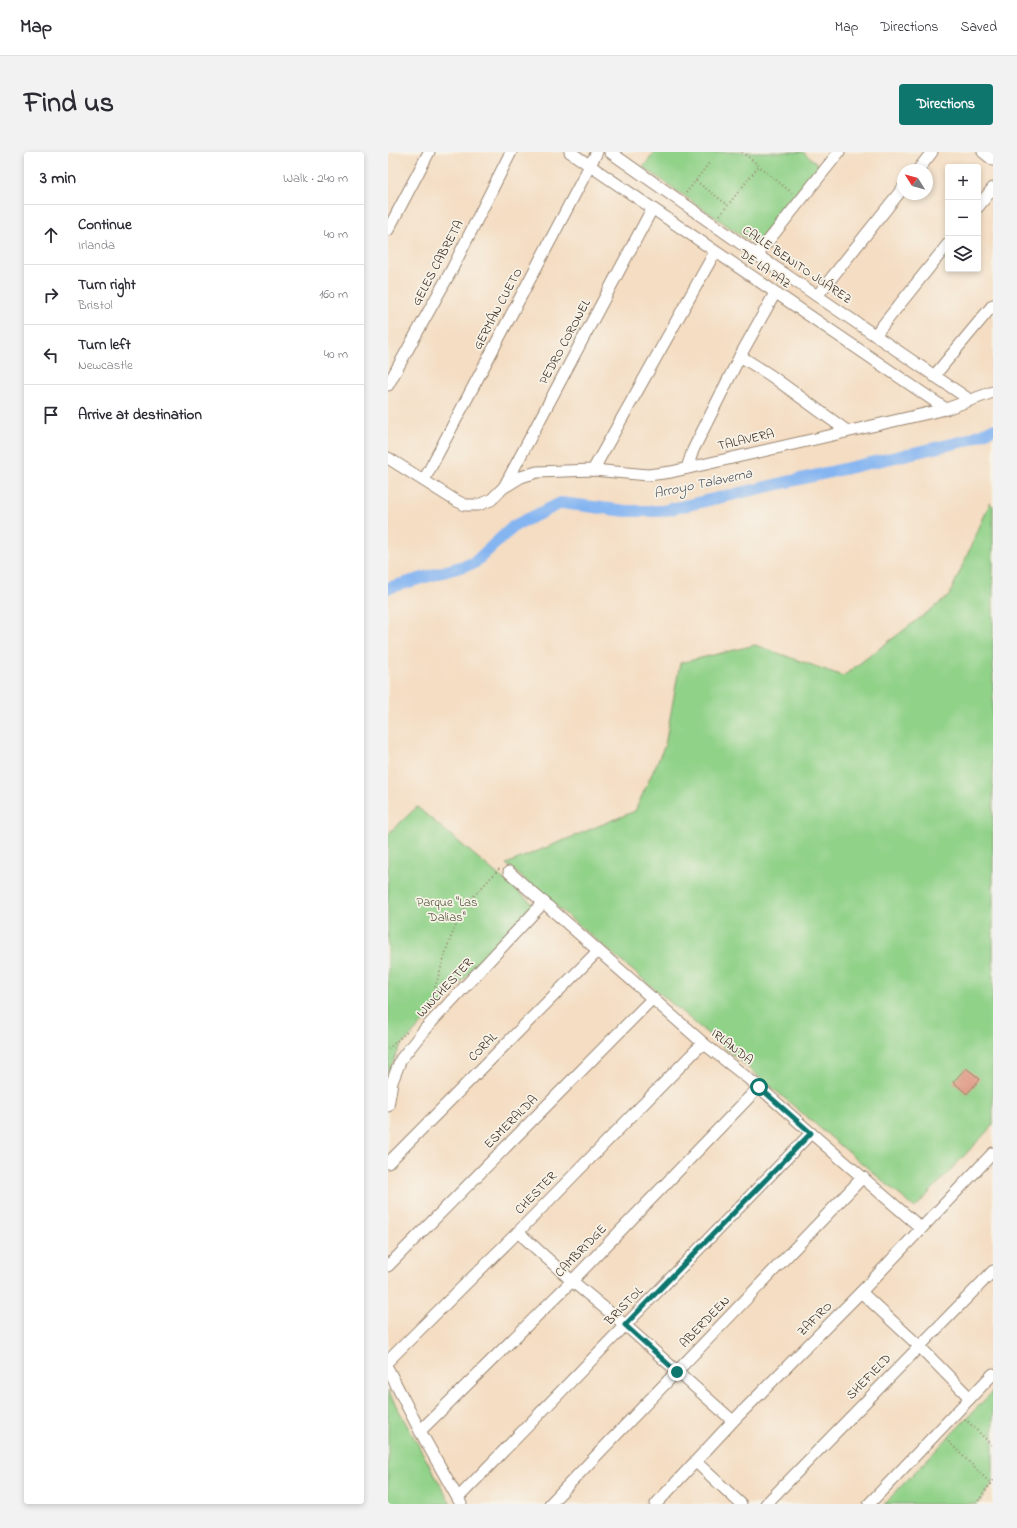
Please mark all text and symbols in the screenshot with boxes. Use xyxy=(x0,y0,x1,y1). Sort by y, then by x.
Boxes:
text: Map xyxy=(20,14,52,41)
text: Map xyxy=(835,17,858,38)
text: Directions xyxy=(880,17,938,38)
text: Saved xyxy=(960,17,997,38)
text: Find us xyxy=(24,84,114,125)
button: Directions xyxy=(899,84,993,125)
north arrow xyxy=(897,164,933,200)
map controls xyxy=(945,164,981,272)
button: + xyxy=(945,164,981,200)
text: 3 min xyxy=(40,166,76,191)
text: Walk · 240 m xyxy=(283,169,348,188)
button: − xyxy=(945,200,981,236)
text: Continue xyxy=(78,214,132,236)
street label: GELES CABRETA xyxy=(407,217,469,309)
street label: CALLE BENITO JUÁREZ xyxy=(738,221,856,309)
icon: ahead xyxy=(40,224,62,246)
text: 40 m xyxy=(324,225,348,244)
text: Irlanda xyxy=(78,236,115,255)
button: layers xyxy=(945,236,981,272)
street label: DE LA PAZ xyxy=(734,244,795,293)
street label: GERMÁN CUETO xyxy=(468,265,528,353)
text: Turn right xyxy=(78,274,136,296)
icon: right xyxy=(40,284,62,306)
text: 160 m xyxy=(319,285,348,304)
text: Bristol xyxy=(78,296,113,315)
street label: PEDRO CORONEL xyxy=(534,296,596,388)
text: Turn left xyxy=(78,334,131,356)
icon: left xyxy=(40,344,62,366)
text: 40 m xyxy=(324,345,348,364)
text: Newcastle xyxy=(78,356,133,375)
icon: arrive xyxy=(40,404,62,426)
text: Arrive at destination xyxy=(78,404,202,426)
street label: TALAVERA xyxy=(716,424,776,456)
water label: Arroyo Talaverna xyxy=(652,463,754,505)
park label: Parque "Las Dalias" xyxy=(416,893,478,927)
street label: WINCHESTER xyxy=(412,953,478,1022)
street label: IRLANDA xyxy=(707,1024,757,1070)
street label: CORAL xyxy=(464,1028,502,1066)
route start xyxy=(750,1078,768,1096)
street label: ESMERALDA xyxy=(480,1091,542,1153)
street label: CHESTER xyxy=(511,1167,562,1219)
street label: CAMBRIDGE xyxy=(551,1220,611,1282)
street label: BRISTOL xyxy=(600,1282,648,1331)
street label: ABERDEEN xyxy=(675,1292,735,1352)
street label: ZAFIRO xyxy=(793,1297,837,1341)
street label: SHEFIELD xyxy=(842,1350,896,1404)
route end xyxy=(668,1363,686,1381)

